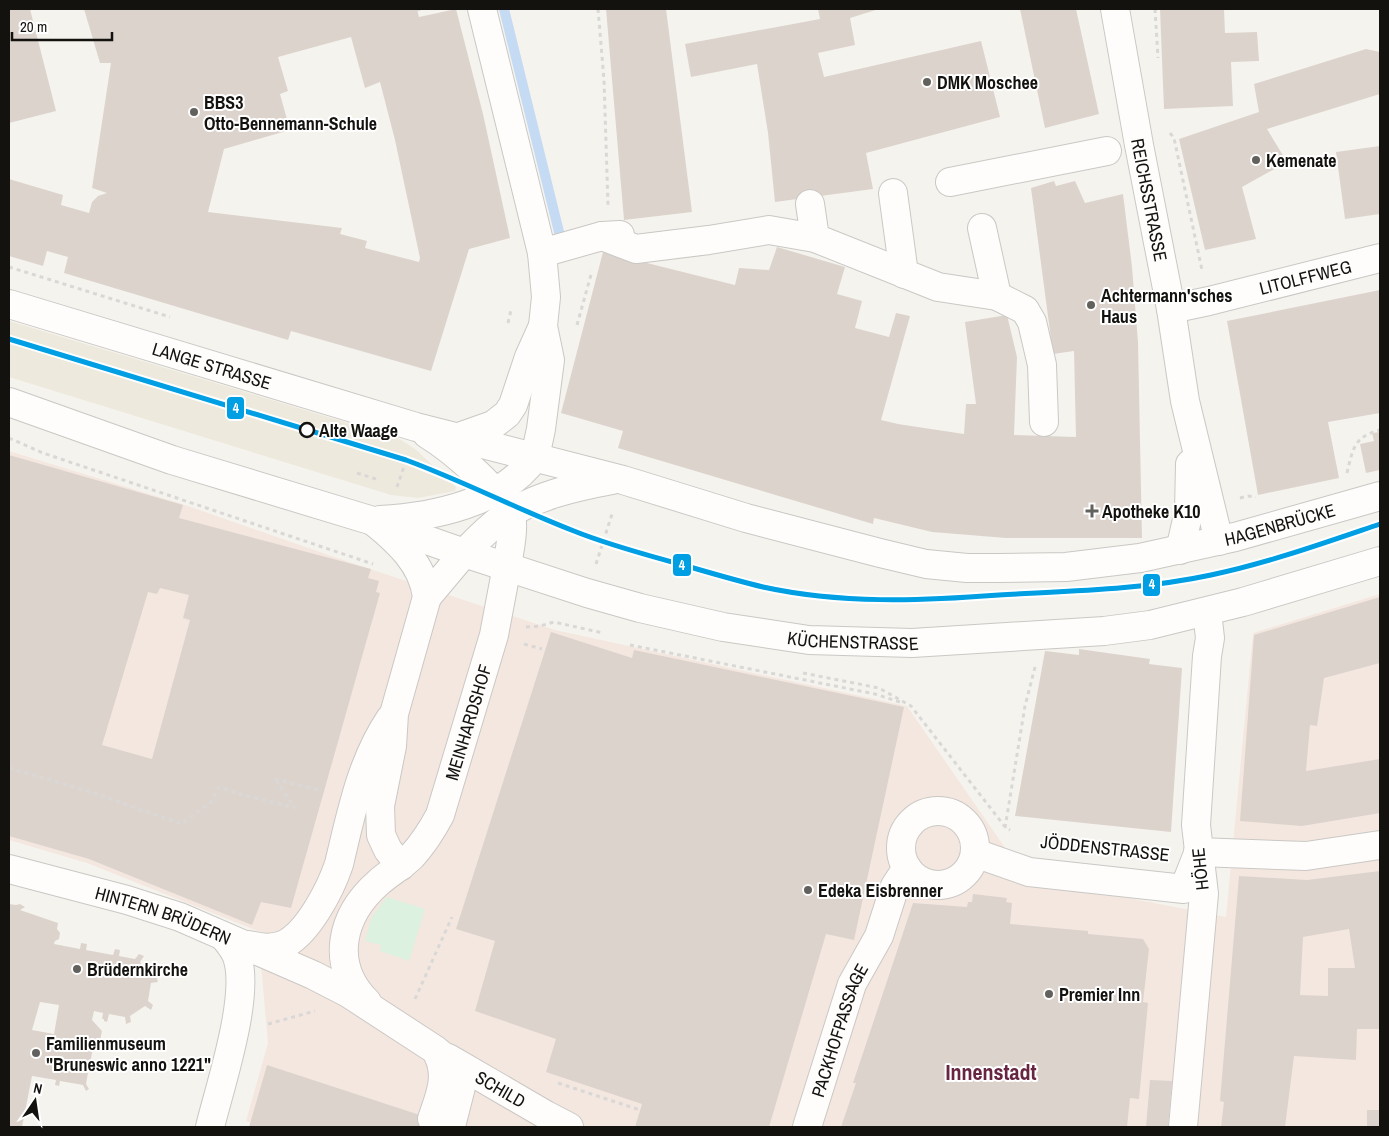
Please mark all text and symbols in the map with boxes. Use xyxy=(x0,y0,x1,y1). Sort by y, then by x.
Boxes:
scale bar xyxy=(12,10,112,42)
text: 20 m xyxy=(20,16,47,37)
place label: DMK Moschee xyxy=(937,70,1038,95)
marker: DMK Moschee xyxy=(921,76,933,88)
place label: BBS3 Otto-Bennemann-Schule xyxy=(204,90,377,136)
marker: BBS3 Otto-Bennemann-Schule xyxy=(188,106,200,118)
street label: REICHSSTRASSE xyxy=(1126,136,1174,263)
place label: Kemenate xyxy=(1266,148,1337,173)
marker: Kemenate xyxy=(1250,154,1262,166)
street label: LITOLFFWEG xyxy=(1256,253,1354,300)
place label: Achtermann'sches Haus xyxy=(1101,283,1232,329)
marker: Achtermann'sches Haus xyxy=(1085,299,1097,311)
street label: LANGE STRASSE xyxy=(149,336,275,395)
line badge: 4 xyxy=(226,396,245,420)
text: 4 xyxy=(233,399,240,417)
place label: Alte Waage xyxy=(319,418,398,443)
marker: Alte Waage xyxy=(299,422,315,438)
street label: HAGENBRÜCKE xyxy=(1222,497,1338,551)
place label: Apotheke K10 xyxy=(1102,499,1200,524)
marker: Apotheke K10 xyxy=(1086,505,1098,517)
line badge: 4 xyxy=(672,553,692,577)
text: 4 xyxy=(679,556,686,574)
line badge: 4 xyxy=(1142,573,1161,597)
text: 4 xyxy=(1149,575,1156,593)
street label: KÜCHENSTRASSE xyxy=(786,624,919,656)
street label: MEINHARDSHOF xyxy=(439,661,497,783)
street label: JÖDDENSTRASSE xyxy=(1039,829,1171,867)
street label: HÖHE xyxy=(1185,846,1215,892)
place label: Edeka Eisbrenner xyxy=(818,878,943,903)
street label: HINTERN BRÜDERN xyxy=(93,880,235,950)
marker: Edeka Eisbrenner xyxy=(802,884,814,896)
place label: Brüdernkirche xyxy=(87,957,188,982)
street label: PACKHOFPASSAGE xyxy=(805,959,874,1100)
marker: Brüdernkirche xyxy=(71,963,83,975)
place label: Premier Inn xyxy=(1059,982,1140,1007)
marker: Premier Inn xyxy=(1043,988,1055,1000)
place label: Familienmuseum "Bruneswic anno 1221" xyxy=(46,1031,211,1077)
marker: Familienmuseum "Bruneswic anno 1221" xyxy=(30,1047,42,1059)
district label: Innenstadt xyxy=(945,1057,1037,1087)
street label: SCHILD xyxy=(471,1064,530,1113)
north arrow xyxy=(10,1076,60,1126)
text: N xyxy=(32,1079,44,1098)

